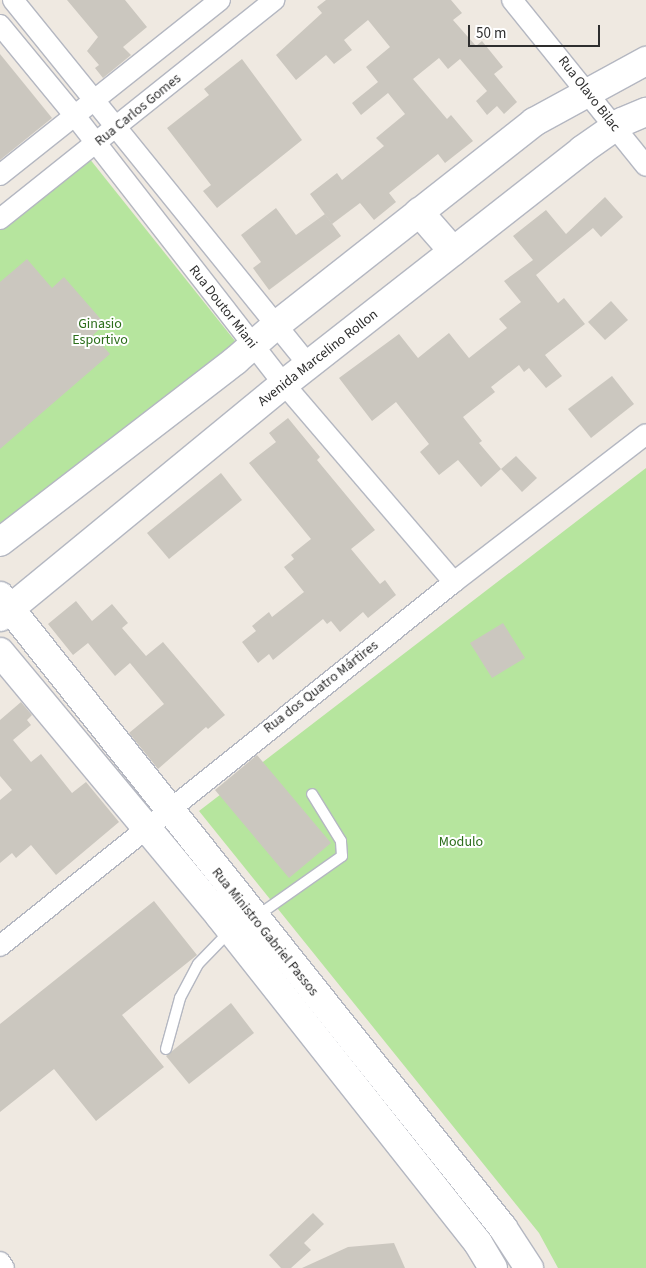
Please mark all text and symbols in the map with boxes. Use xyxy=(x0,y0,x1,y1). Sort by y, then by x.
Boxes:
scale bar xyxy=(471,15,604,47)
text: 50 m xyxy=(476,23,506,44)
street label: Rua Olavo Bilac xyxy=(554,53,624,135)
street label: Rua Carlos Gomes xyxy=(92,70,184,150)
street label: Rua Doutor Miani xyxy=(185,262,261,352)
street label: Avenida Marcelino Rollon xyxy=(255,306,381,410)
park label: Ginasio Esportivo xyxy=(72,316,128,348)
street label: Rua dos Quatro Mártires xyxy=(260,637,382,737)
park label: Modulo xyxy=(439,834,483,850)
street label: Rua Ministro Gabriel Passos xyxy=(208,864,322,1000)

